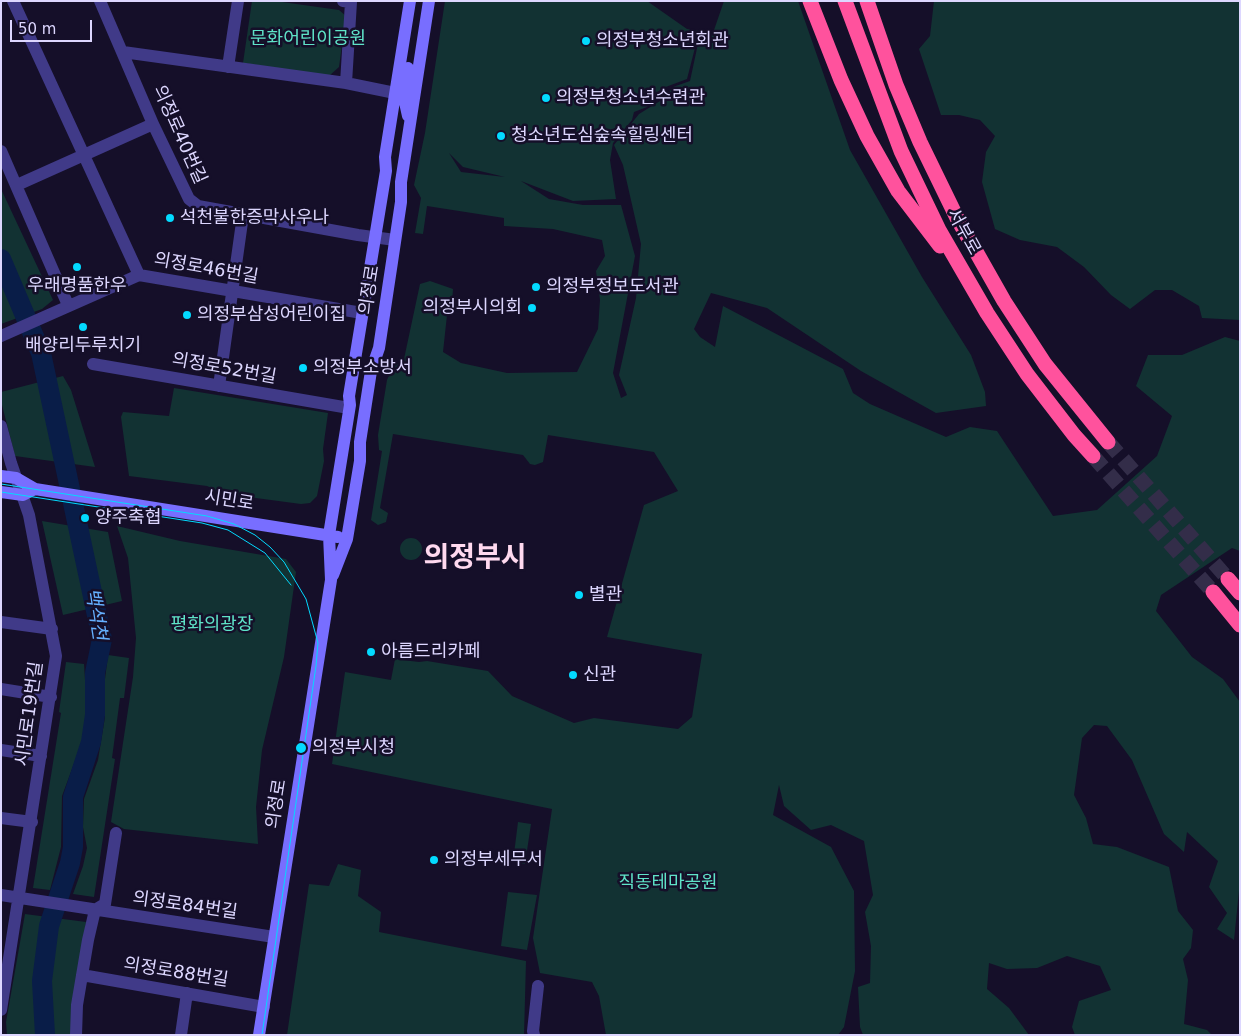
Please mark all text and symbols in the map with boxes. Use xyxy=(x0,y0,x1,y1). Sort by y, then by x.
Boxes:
scale bar xyxy=(12,10,95,42)
text: 50 m xyxy=(18,20,56,38)
park label: 문화어린이공원 xyxy=(250,28,366,50)
place label: 의정부청소년회관 xyxy=(596,30,728,52)
marker: 의정부청소년회관 xyxy=(580,35,592,47)
street label: 의정로40번길 xyxy=(148,82,210,188)
place label: 의정부청소년수련관 xyxy=(556,87,705,109)
marker: 의정부청소년수련관 xyxy=(540,92,552,104)
place label: 청소년도심숲속힐링센터 xyxy=(511,125,693,147)
marker: 청소년도심숲속힐링센터 xyxy=(495,130,507,142)
street label: 서부로 xyxy=(942,205,984,259)
place label: 석천불한증막사우나 xyxy=(180,207,329,229)
marker: 석천불한증막사우나 xyxy=(164,212,176,224)
street label: 의정로46번길 xyxy=(152,249,260,289)
marker: 우래명품한우 xyxy=(71,261,83,273)
street label: 의정로 xyxy=(355,264,385,316)
place label: 우래명품한우 xyxy=(27,275,127,297)
place label: 의정부정보도서관 xyxy=(546,276,678,298)
marker: 의정부정보도서관 xyxy=(530,281,542,293)
place label: 의정부시의회 xyxy=(423,297,522,319)
marker: 의정부시의회 xyxy=(526,302,538,314)
place label: 의정부삼성어린이집 xyxy=(197,304,346,326)
marker: 의정부삼성어린이집 xyxy=(181,309,193,321)
marker: 배양리두루치기 xyxy=(77,321,89,333)
place label: 배양리두루치기 xyxy=(25,335,141,357)
street label: 의정로52번길 xyxy=(170,349,278,389)
place label: 의정부소방서 xyxy=(313,357,412,379)
marker: 의정부소방서 xyxy=(297,362,309,374)
street label: 시민로 xyxy=(203,486,255,516)
place label: 양주축협 xyxy=(95,507,161,529)
marker: 양주축협 xyxy=(79,512,91,524)
district label: 의정부시 xyxy=(423,542,527,576)
place label: 별관 xyxy=(589,584,622,606)
water label: 백석천 xyxy=(80,586,110,642)
marker: 별관 xyxy=(573,589,585,601)
park label: 평화의광장 xyxy=(171,614,253,636)
place label: 아름드리카페 xyxy=(381,641,480,663)
marker: 아름드리카페 xyxy=(365,646,377,658)
street label: 시민로19번길 xyxy=(12,660,48,768)
place label: 신관 xyxy=(583,664,616,686)
marker: 신관 xyxy=(567,669,579,681)
place label: 의정부시청 xyxy=(312,737,395,759)
marker: 의정부시청 xyxy=(294,741,308,755)
street label: 의정로 xyxy=(262,778,292,830)
place label: 의정부세무서 xyxy=(444,849,543,871)
marker: 의정부세무서 xyxy=(428,854,440,866)
park label: 직동테마공원 xyxy=(618,872,718,894)
street label: 의정로84번길 xyxy=(131,888,239,924)
street label: 의정로88번길 xyxy=(122,954,230,992)

